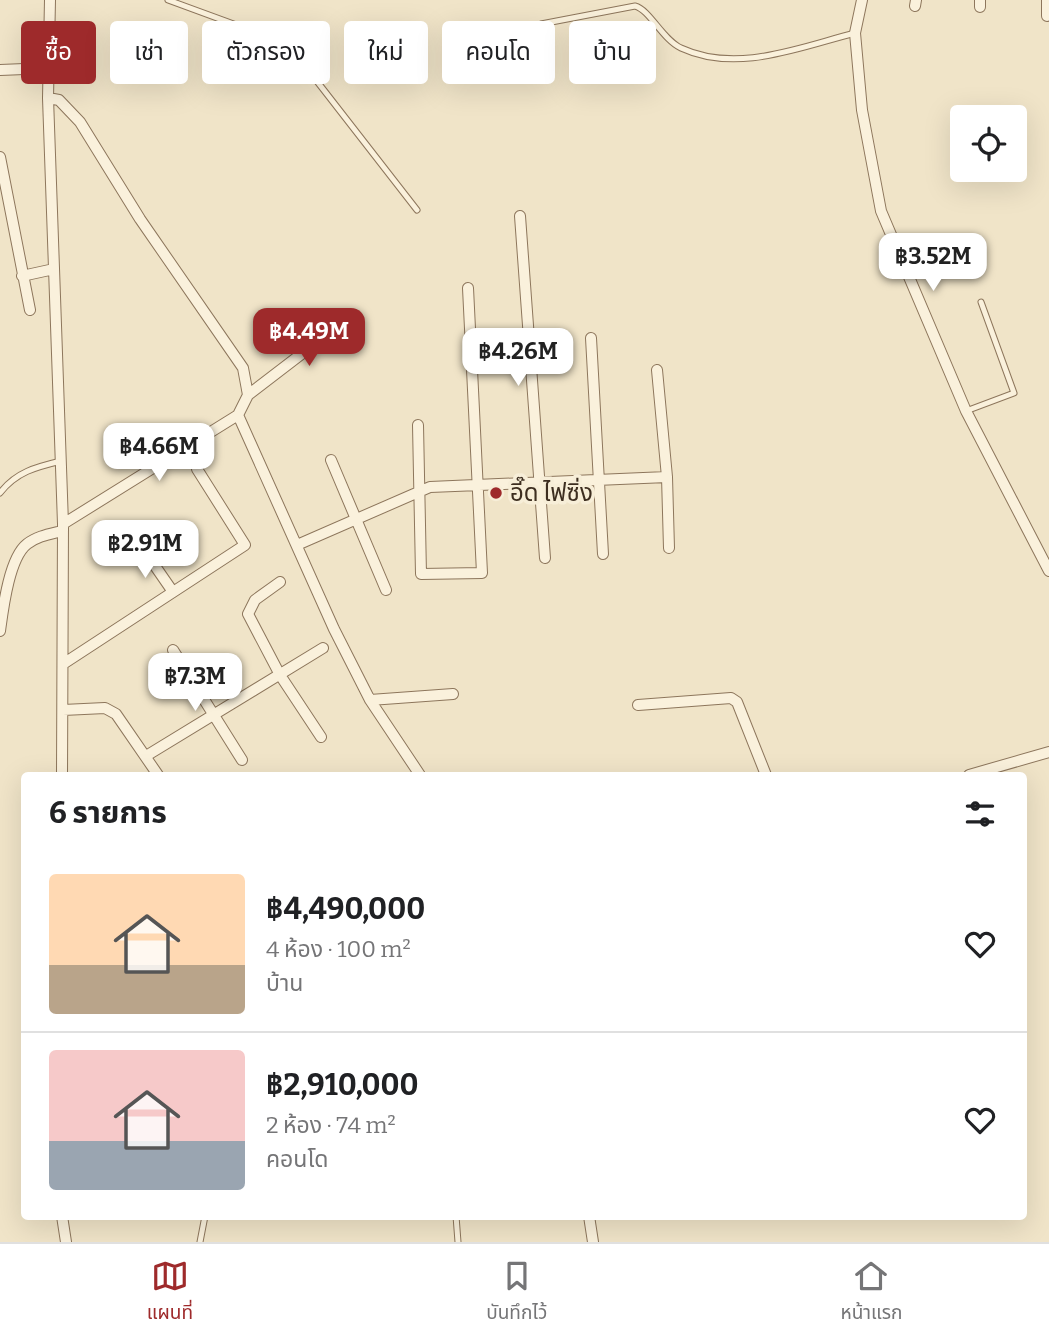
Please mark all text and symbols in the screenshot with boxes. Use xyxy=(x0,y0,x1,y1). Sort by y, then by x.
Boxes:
chip: ซื้อ xyxy=(21,21,96,84)
chip: เช่า xyxy=(110,21,188,84)
chip: ตัวกรอง xyxy=(202,21,330,84)
chip: ใหม่ xyxy=(344,21,428,84)
chip: คอนโด xyxy=(442,21,555,84)
chip: บ้าน xyxy=(569,21,656,84)
map controls xyxy=(950,105,1027,182)
button: locate xyxy=(950,105,1027,182)
pin: ฿3.52M xyxy=(876,233,990,293)
text: ฿3.52M xyxy=(895,242,971,270)
pin: ฿4.49M xyxy=(252,308,366,368)
text: ฿4.49M xyxy=(269,317,349,345)
pin: ฿4.26M xyxy=(461,328,575,388)
text: ฿4.26M xyxy=(478,337,558,365)
pin: ฿4.66M xyxy=(102,424,216,483)
text: ฿4.66M xyxy=(119,432,199,460)
place label: อี๊ด ไฟซิ่ง xyxy=(510,476,593,507)
marker: อี๊ด ไฟซิ่ง xyxy=(488,485,504,501)
pin: ฿2.91M xyxy=(88,520,202,580)
text: ฿2.91M xyxy=(108,529,182,557)
pin: ฿7.3M xyxy=(146,654,244,713)
text: ฿7.3M xyxy=(164,662,226,690)
text: 6 รายการ xyxy=(49,795,167,831)
icon: filters xyxy=(961,795,999,833)
text: ฿4,490,000 xyxy=(266,891,425,927)
icon: home xyxy=(105,902,189,986)
icon: heart xyxy=(961,925,999,963)
text: 4 ห้อง · 100 m² xyxy=(266,935,411,963)
text: บ้าน xyxy=(266,969,303,997)
text: ฿2,910,000 xyxy=(266,1067,419,1103)
icon: home xyxy=(105,1078,189,1162)
icon: heart xyxy=(961,1101,999,1139)
text: 2 ห้อง · 74 m² xyxy=(266,1111,396,1139)
text: คอนโด xyxy=(266,1145,328,1173)
tab: แผนที่ xyxy=(147,1257,193,1328)
tab: บันทึกไว้ xyxy=(486,1257,547,1328)
tab: หน้าแรก xyxy=(841,1257,902,1328)

